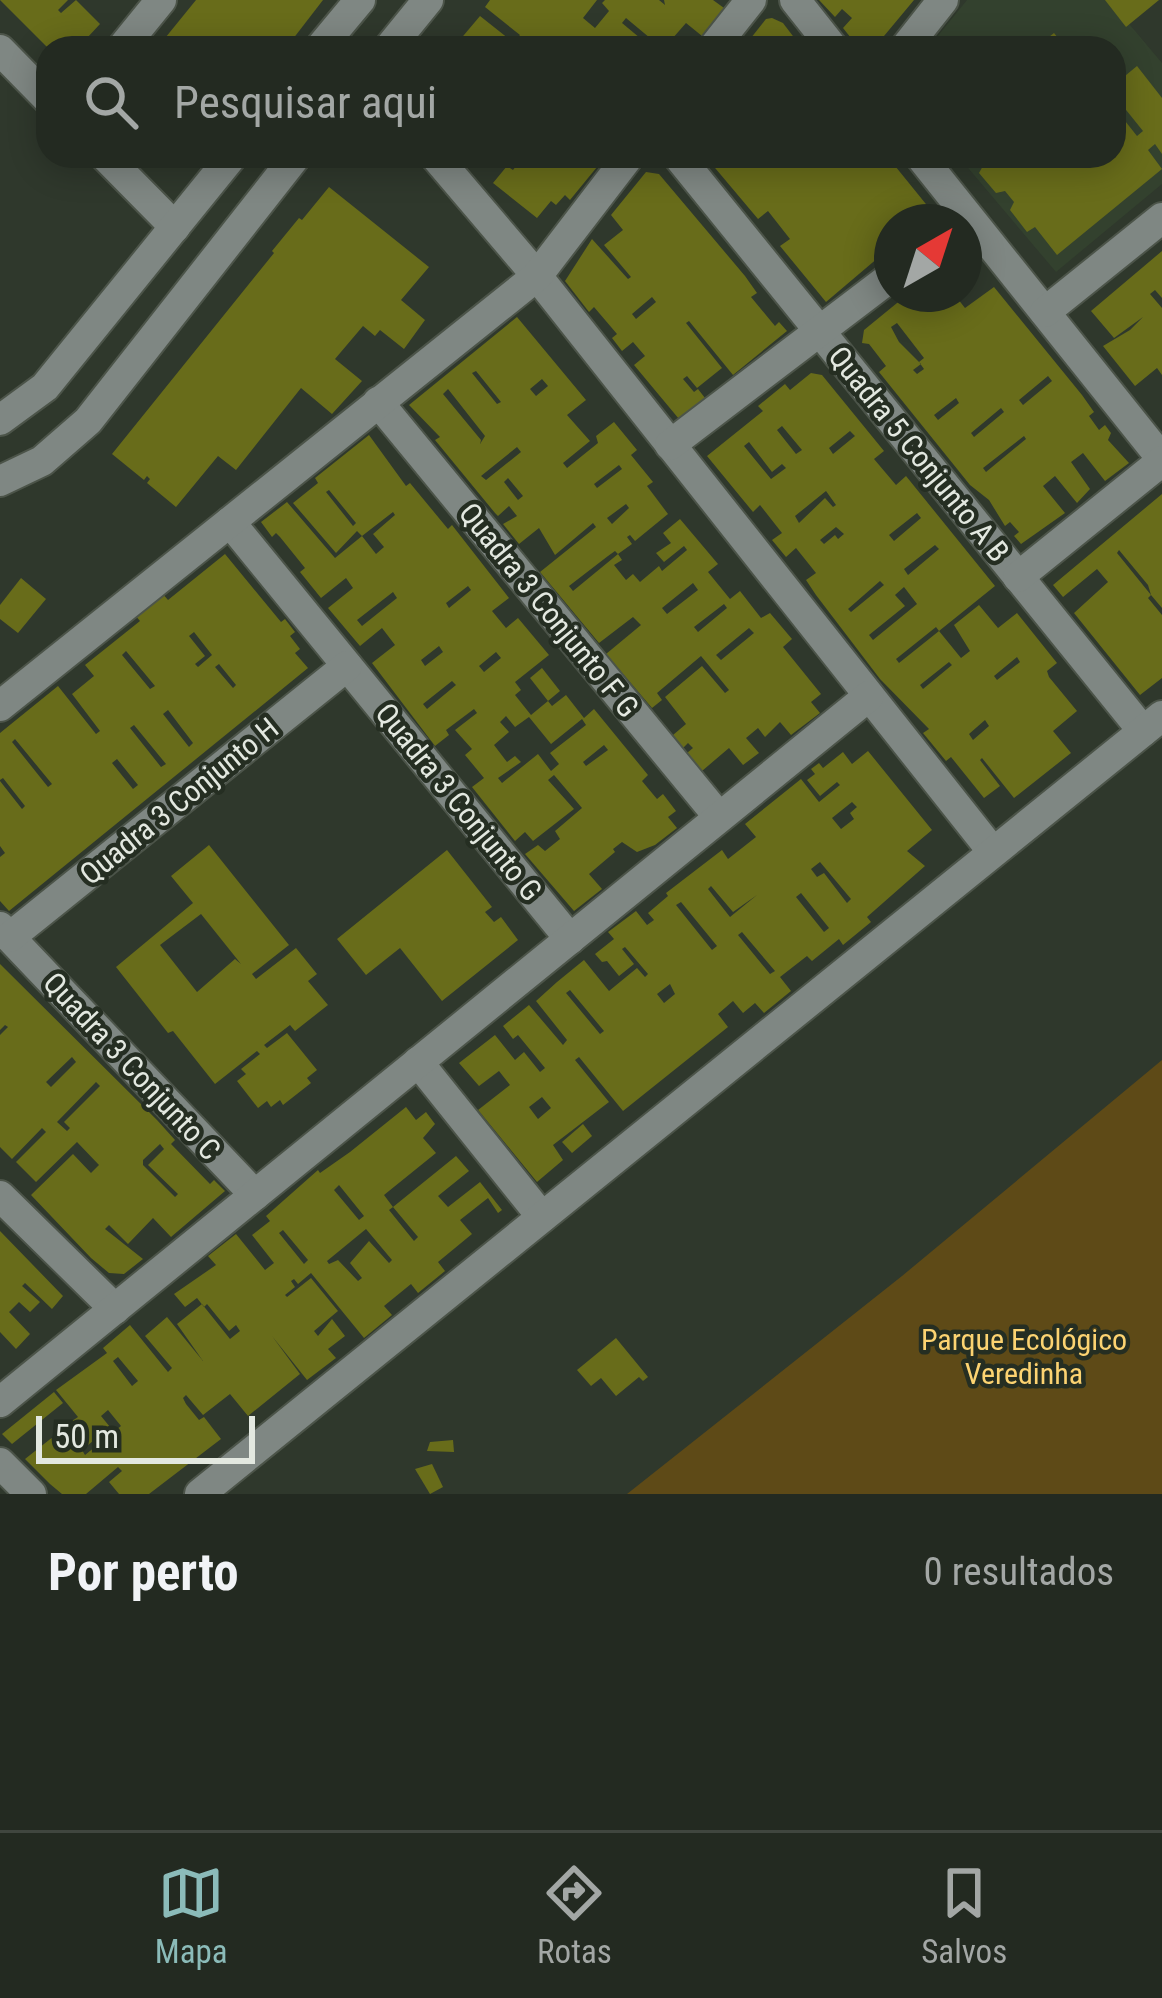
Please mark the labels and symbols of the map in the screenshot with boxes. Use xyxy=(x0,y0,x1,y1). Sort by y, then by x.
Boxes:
north arrow xyxy=(874,204,982,312)
street label: Quadra 5 Conjunto A B xyxy=(821,339,1017,569)
street label: Quadra 3 Conjunto F G xyxy=(452,496,646,724)
street label: Quadra 3 Conjunto G xyxy=(369,696,549,908)
street label: Quadra 3 Conjunto H xyxy=(73,710,285,892)
street label: Quadra 3 Conjunto C xyxy=(36,965,228,1167)
park label: Parque Ecológico Veredinha xyxy=(921,1322,1127,1391)
scale bar xyxy=(36,1410,255,1463)

